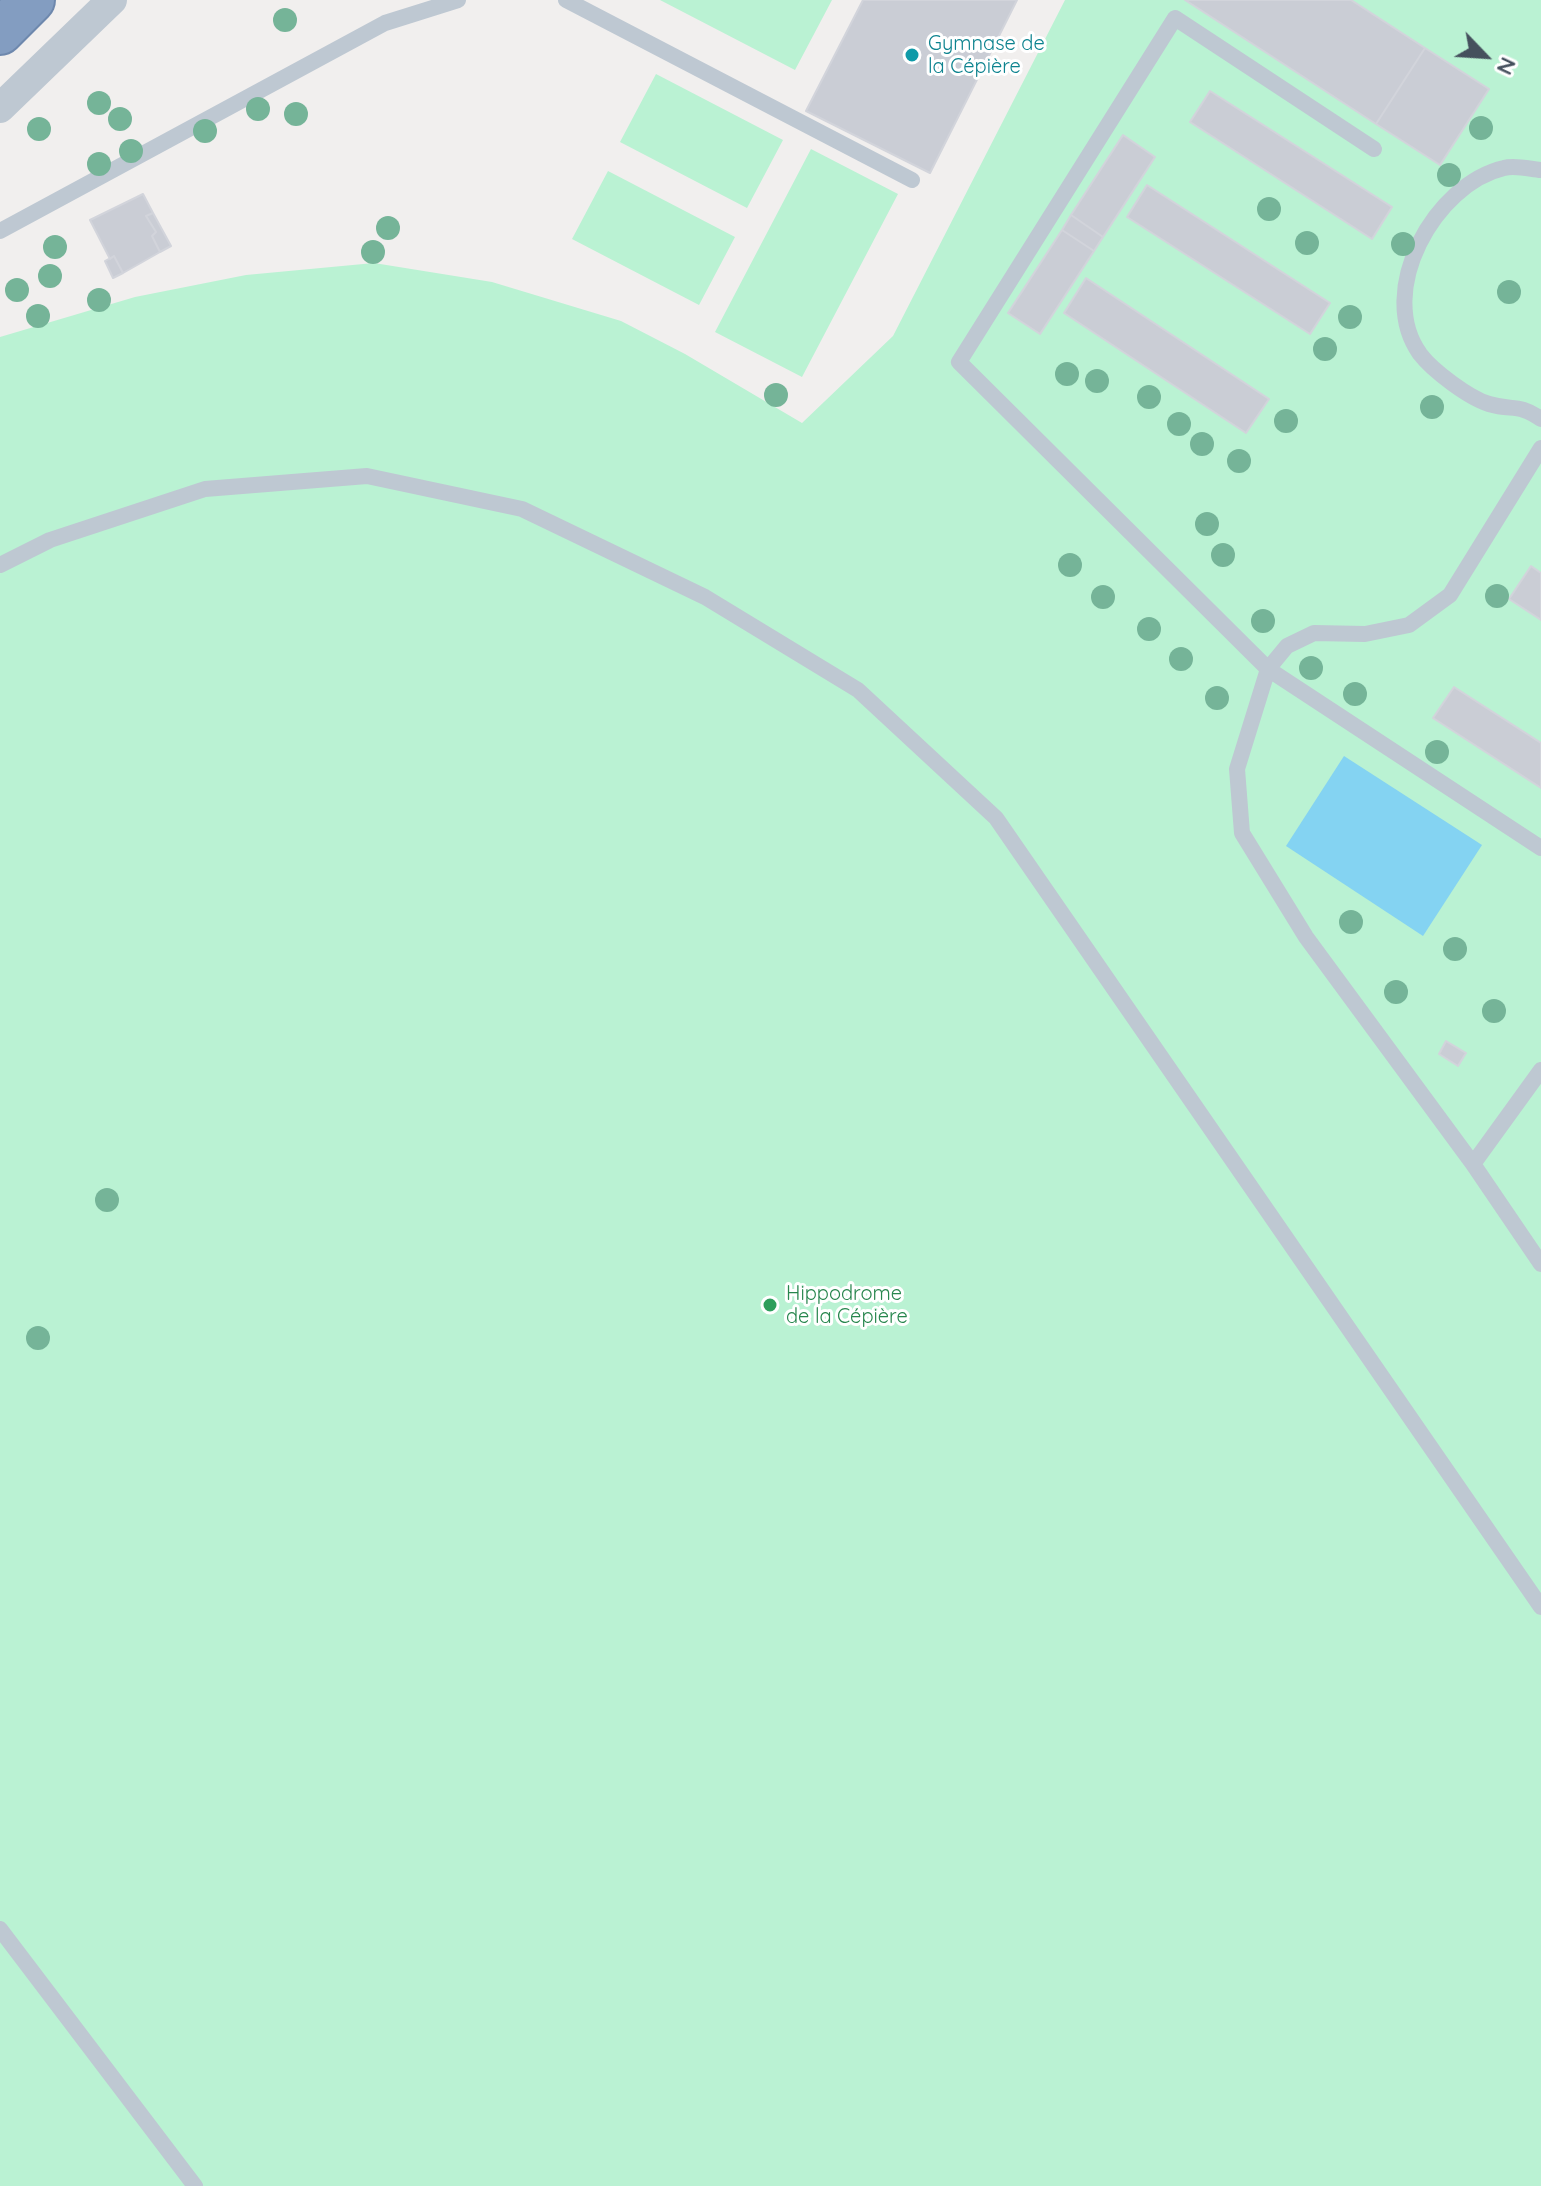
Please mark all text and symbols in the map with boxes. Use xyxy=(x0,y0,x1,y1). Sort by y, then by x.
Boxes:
north arrow xyxy=(1445,16,1525,96)
place label: Gymnase de la Cépière xyxy=(928,32,1045,79)
marker: Gymnase de la Cépière xyxy=(903,46,921,64)
text: N xyxy=(1491,53,1523,79)
place label: Hippodrome de la Cépière xyxy=(786,1282,908,1329)
marker: Hippodrome de la Cépière xyxy=(761,1296,779,1314)

